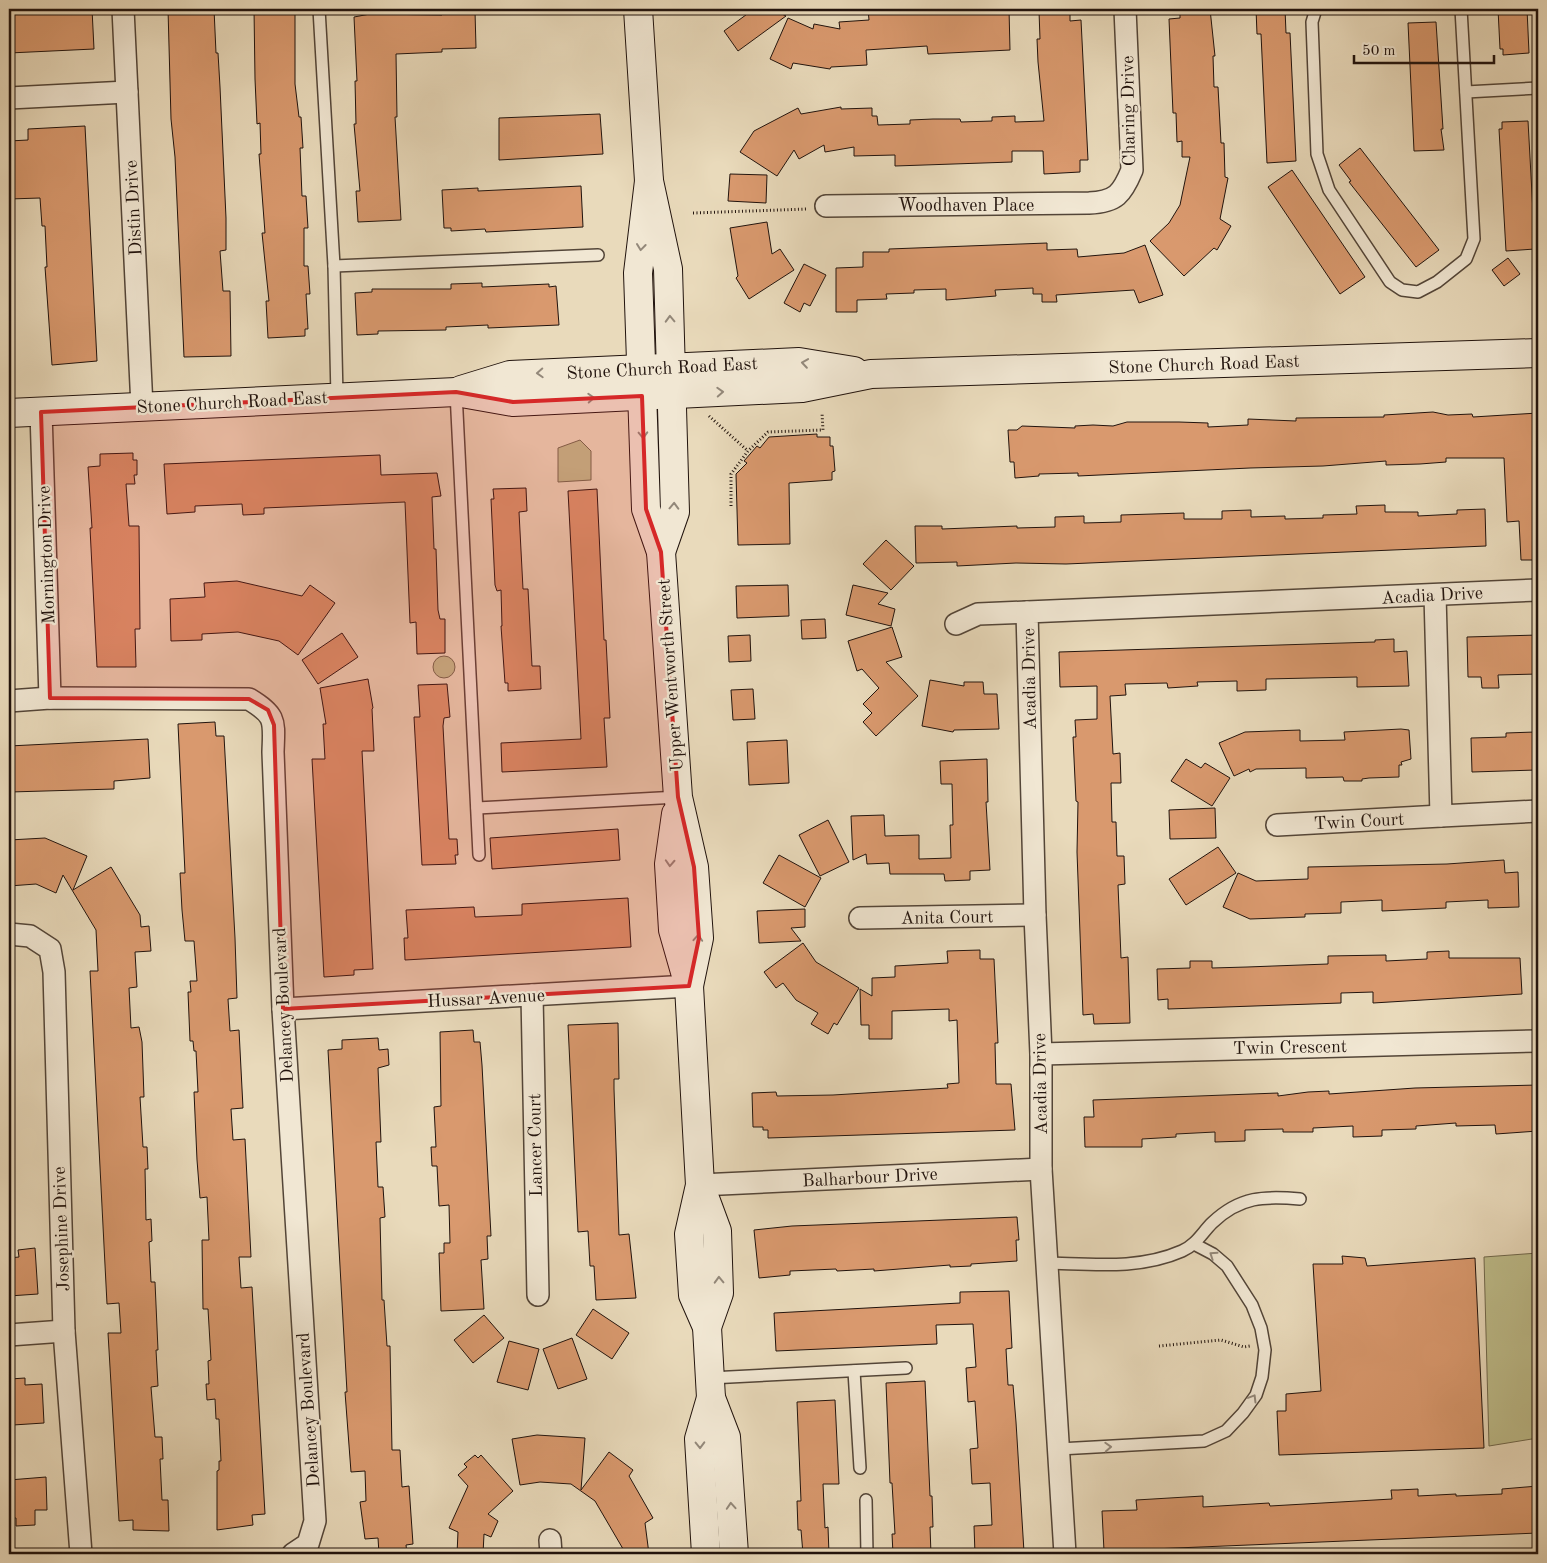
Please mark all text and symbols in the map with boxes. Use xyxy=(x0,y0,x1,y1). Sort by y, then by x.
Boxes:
scale bar xyxy=(1354,32,1494,64)
text: 50 m xyxy=(1362,44,1396,59)
street label: Charing Drive xyxy=(1119,55,1139,166)
street label: Distin Drive xyxy=(123,160,145,256)
street label: Woodhaven Place xyxy=(898,197,1034,215)
one-way arrow xyxy=(636,243,647,251)
one-way arrow xyxy=(665,314,675,322)
street label: Stone Church Road East xyxy=(1108,353,1300,377)
street label: Stone Church Road East xyxy=(566,355,758,383)
one-way arrow xyxy=(801,358,809,369)
one-way arrow xyxy=(535,368,543,379)
one-way arrow xyxy=(717,386,725,397)
street label: Stone Church Road East xyxy=(136,389,328,417)
one-way arrow xyxy=(587,392,595,403)
one-way arrow xyxy=(638,431,649,439)
street label: Mornington Drive xyxy=(36,485,58,625)
one-way arrow xyxy=(669,501,680,509)
street label: Upper Wentworth Street xyxy=(655,578,687,772)
street label: Acadia Drive xyxy=(1381,584,1483,608)
street label: Acadia Drive xyxy=(1020,628,1040,730)
street label: Twin Court xyxy=(1313,811,1405,833)
one-way arrow xyxy=(664,859,675,867)
street label: Anita Court xyxy=(900,908,994,928)
street label: Delancey Boulevard xyxy=(271,927,297,1083)
one-way arrow xyxy=(692,934,703,942)
street label: Hussar Avenue xyxy=(427,987,545,1011)
street label: Acadia Drive xyxy=(1031,1033,1051,1135)
street label: Twin Crescent xyxy=(1233,1038,1347,1058)
street label: Lancer Court xyxy=(526,1093,546,1197)
street label: Balharbour Drive xyxy=(802,1165,938,1191)
street label: Josephine Drive xyxy=(51,1166,73,1292)
one-way arrow xyxy=(1209,1252,1218,1261)
one-way arrow xyxy=(713,1276,724,1284)
street label: Delancey Boulevard xyxy=(295,1332,323,1488)
one-way arrow xyxy=(1246,1395,1256,1404)
one-way arrow xyxy=(1104,1441,1112,1452)
one-way arrow xyxy=(695,1442,705,1450)
one-way arrow xyxy=(725,1501,736,1509)

